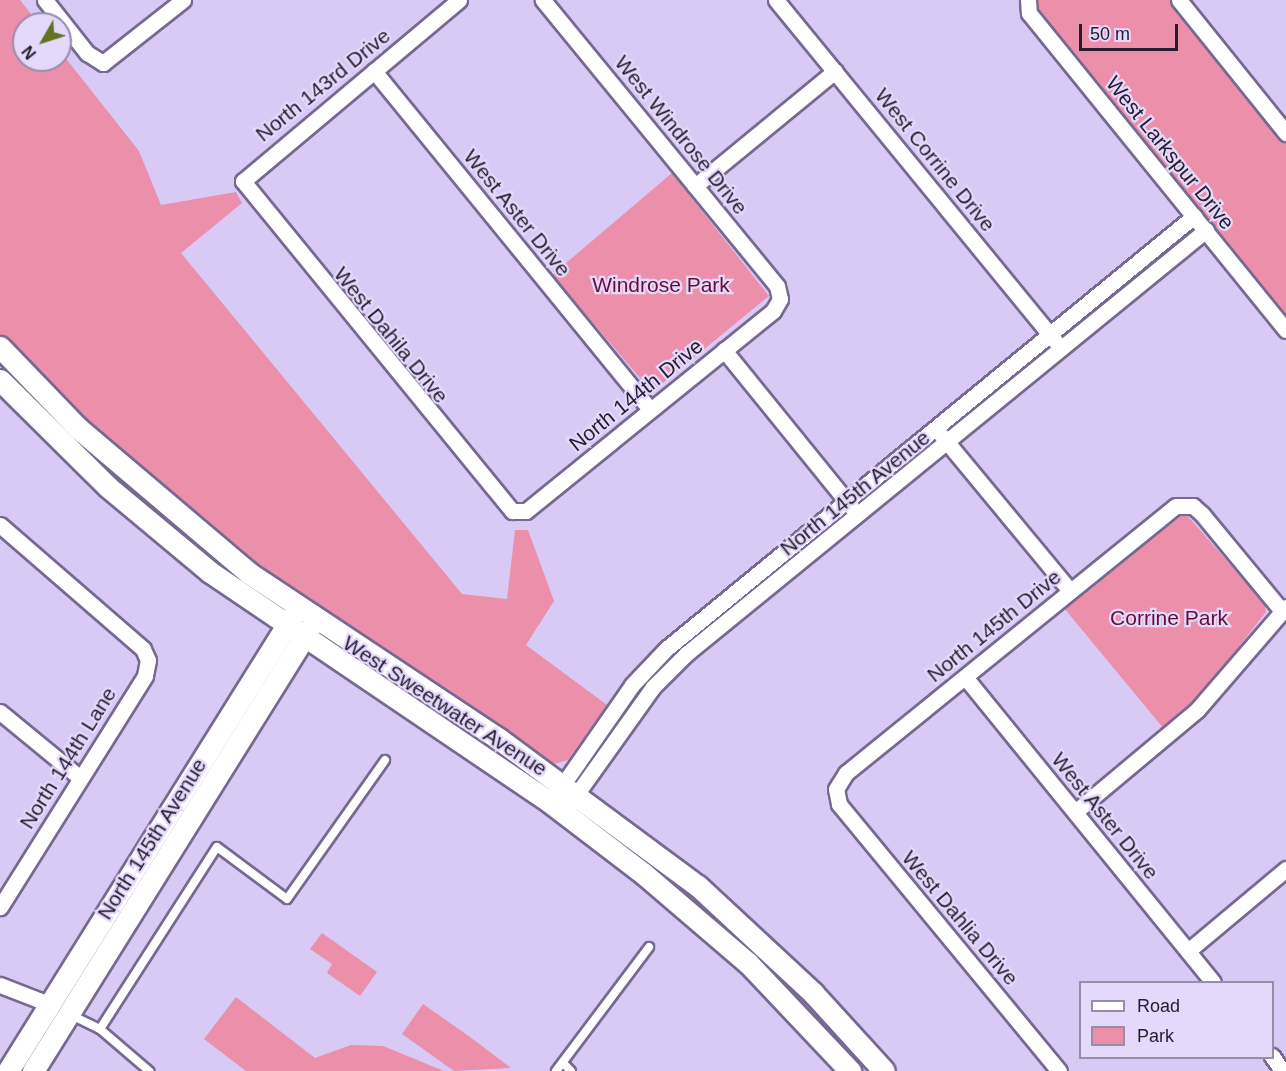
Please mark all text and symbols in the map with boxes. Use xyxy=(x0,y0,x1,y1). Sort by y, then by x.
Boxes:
north arrow xyxy=(12,12,72,72)
scale bar xyxy=(1082,12,1181,50)
street label: North 143rd Drive xyxy=(251,23,395,147)
text: 50 m xyxy=(1090,24,1130,44)
text: N xyxy=(19,43,39,62)
street label: West Windrose Drive xyxy=(609,51,753,219)
street label: West Larkspur Drive xyxy=(1100,71,1240,235)
street label: West Corrine Drive xyxy=(870,83,1000,237)
street label: West Aster Drive xyxy=(458,144,576,282)
street label: West Dahila Drive xyxy=(328,262,454,408)
park label: Windrose Park xyxy=(592,272,730,298)
street label: North 144th Drive xyxy=(564,333,708,457)
street label: North 145th Avenue xyxy=(775,425,935,561)
street label: North 145th Drive xyxy=(922,564,1066,688)
park label: Corrine Park xyxy=(1110,605,1228,631)
street label: West Sweetwater Avenue xyxy=(338,630,552,782)
street label: North 144th Lane xyxy=(14,683,122,833)
street label: West Aster Drive xyxy=(1046,747,1164,885)
street label: North 145th Avenue xyxy=(92,753,212,925)
street label: West Dahlia Drive xyxy=(896,846,1024,990)
legend xyxy=(1079,981,1274,1059)
text: Road xyxy=(1137,996,1180,1016)
text: Park xyxy=(1137,1026,1174,1046)

